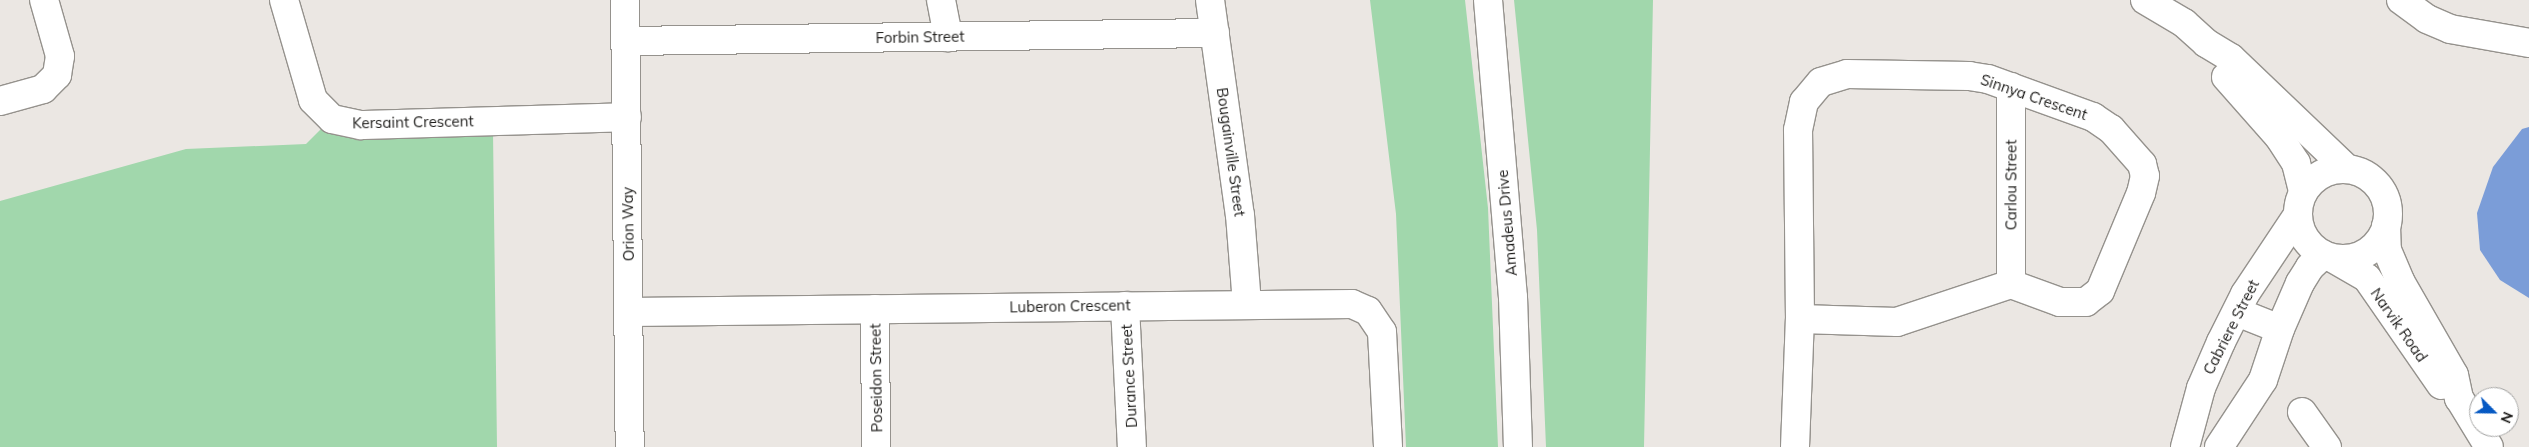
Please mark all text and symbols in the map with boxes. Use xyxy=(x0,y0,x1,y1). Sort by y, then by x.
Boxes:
street label: Forbin Street xyxy=(875,27,965,47)
street label: Sinnya Crescent xyxy=(1978,70,2090,124)
street label: Bougainville Street xyxy=(1213,86,1249,218)
street label: Kersaint Crescent xyxy=(352,112,474,132)
street label: Carlou Street xyxy=(2002,140,2020,230)
street label: Amadeus Drive xyxy=(1493,169,1521,277)
street label: Orion Way xyxy=(618,187,638,261)
street label: Cabriere Street xyxy=(2199,277,2263,377)
street label: Narvik Road xyxy=(2367,285,2431,365)
street label: Luberon Crescent xyxy=(1009,296,1131,316)
street label: Poseidon Street xyxy=(866,323,886,433)
street label: Durance Street xyxy=(1117,324,1141,428)
north arrow xyxy=(2469,387,2519,437)
text: N xyxy=(2497,409,2517,426)

